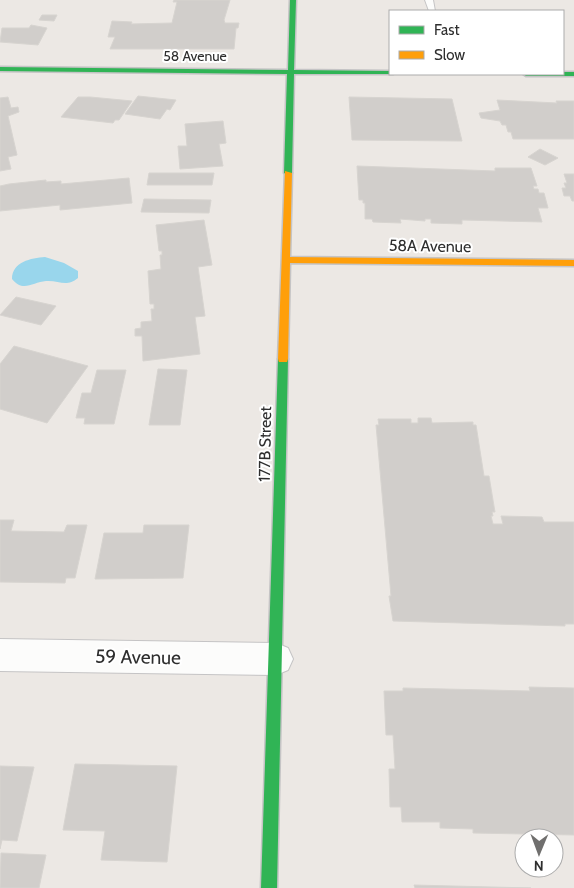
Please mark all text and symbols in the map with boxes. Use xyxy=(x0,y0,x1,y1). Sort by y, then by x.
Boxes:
legend xyxy=(389,10,564,75)
text: Fast xyxy=(434,21,459,39)
text: Slow xyxy=(434,46,465,64)
street label: 58 Avenue xyxy=(163,47,227,65)
street label: 58A Avenue xyxy=(389,236,471,256)
street label: 177B Street xyxy=(255,405,275,482)
street label: 59 Avenue xyxy=(95,645,181,669)
north arrow xyxy=(514,828,564,878)
text: N xyxy=(534,857,544,875)

